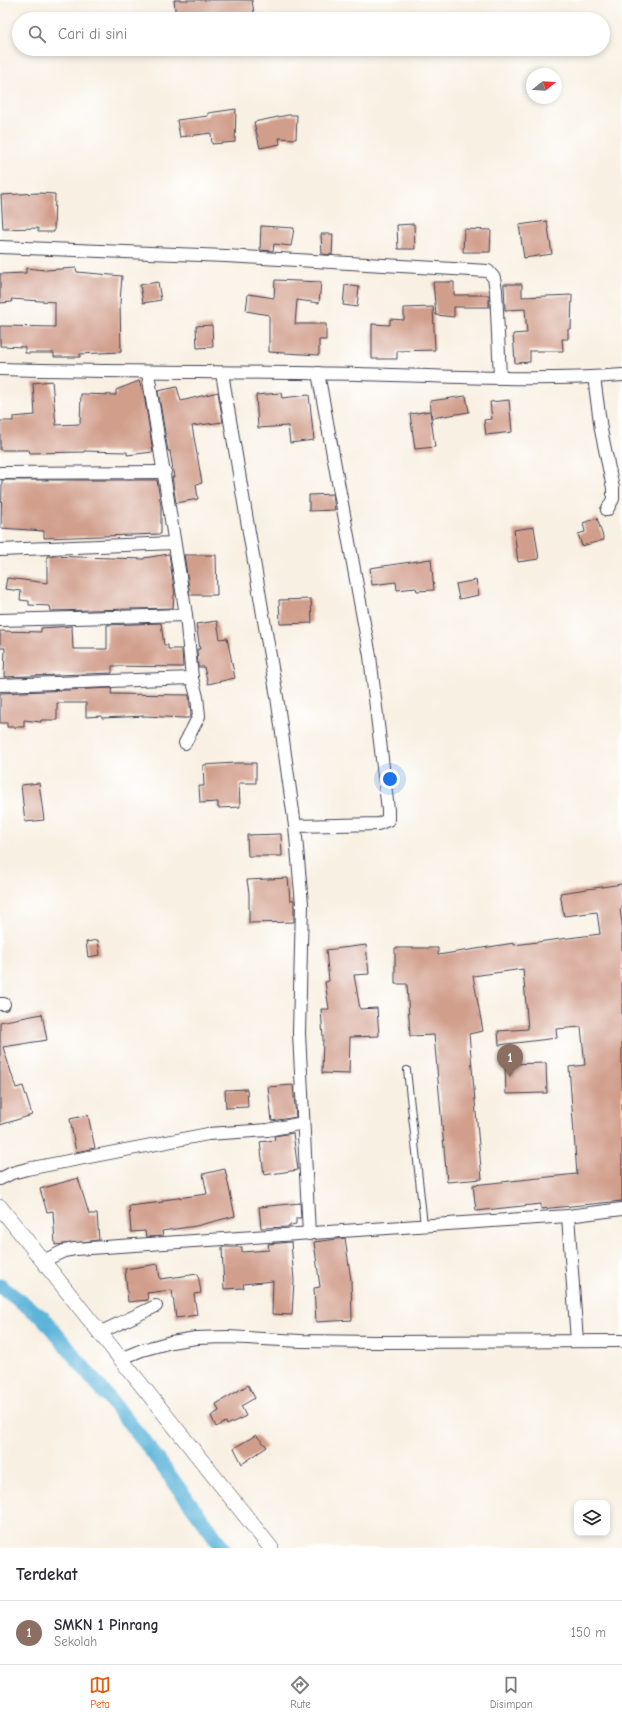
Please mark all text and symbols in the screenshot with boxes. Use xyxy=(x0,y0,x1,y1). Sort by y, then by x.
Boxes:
search box xyxy=(12,12,610,56)
icon: search xyxy=(26,23,48,45)
text: Cari di sini xyxy=(58,25,127,43)
north arrow xyxy=(526,68,562,104)
your location xyxy=(380,769,400,789)
pin: 1 xyxy=(497,1044,523,1077)
map controls xyxy=(574,1500,610,1536)
button: layers xyxy=(574,1500,610,1536)
text: Terdekat xyxy=(16,1565,78,1584)
text: SMKN 1 Pinrang xyxy=(54,1616,159,1634)
text: 1 xyxy=(26,1625,32,1640)
text: 150 m xyxy=(571,1625,606,1640)
text: Sekolah xyxy=(54,1634,97,1649)
tab: Peta xyxy=(89,1674,111,1711)
tab: Rute xyxy=(289,1674,311,1711)
tab: Disimpan xyxy=(490,1674,533,1711)

